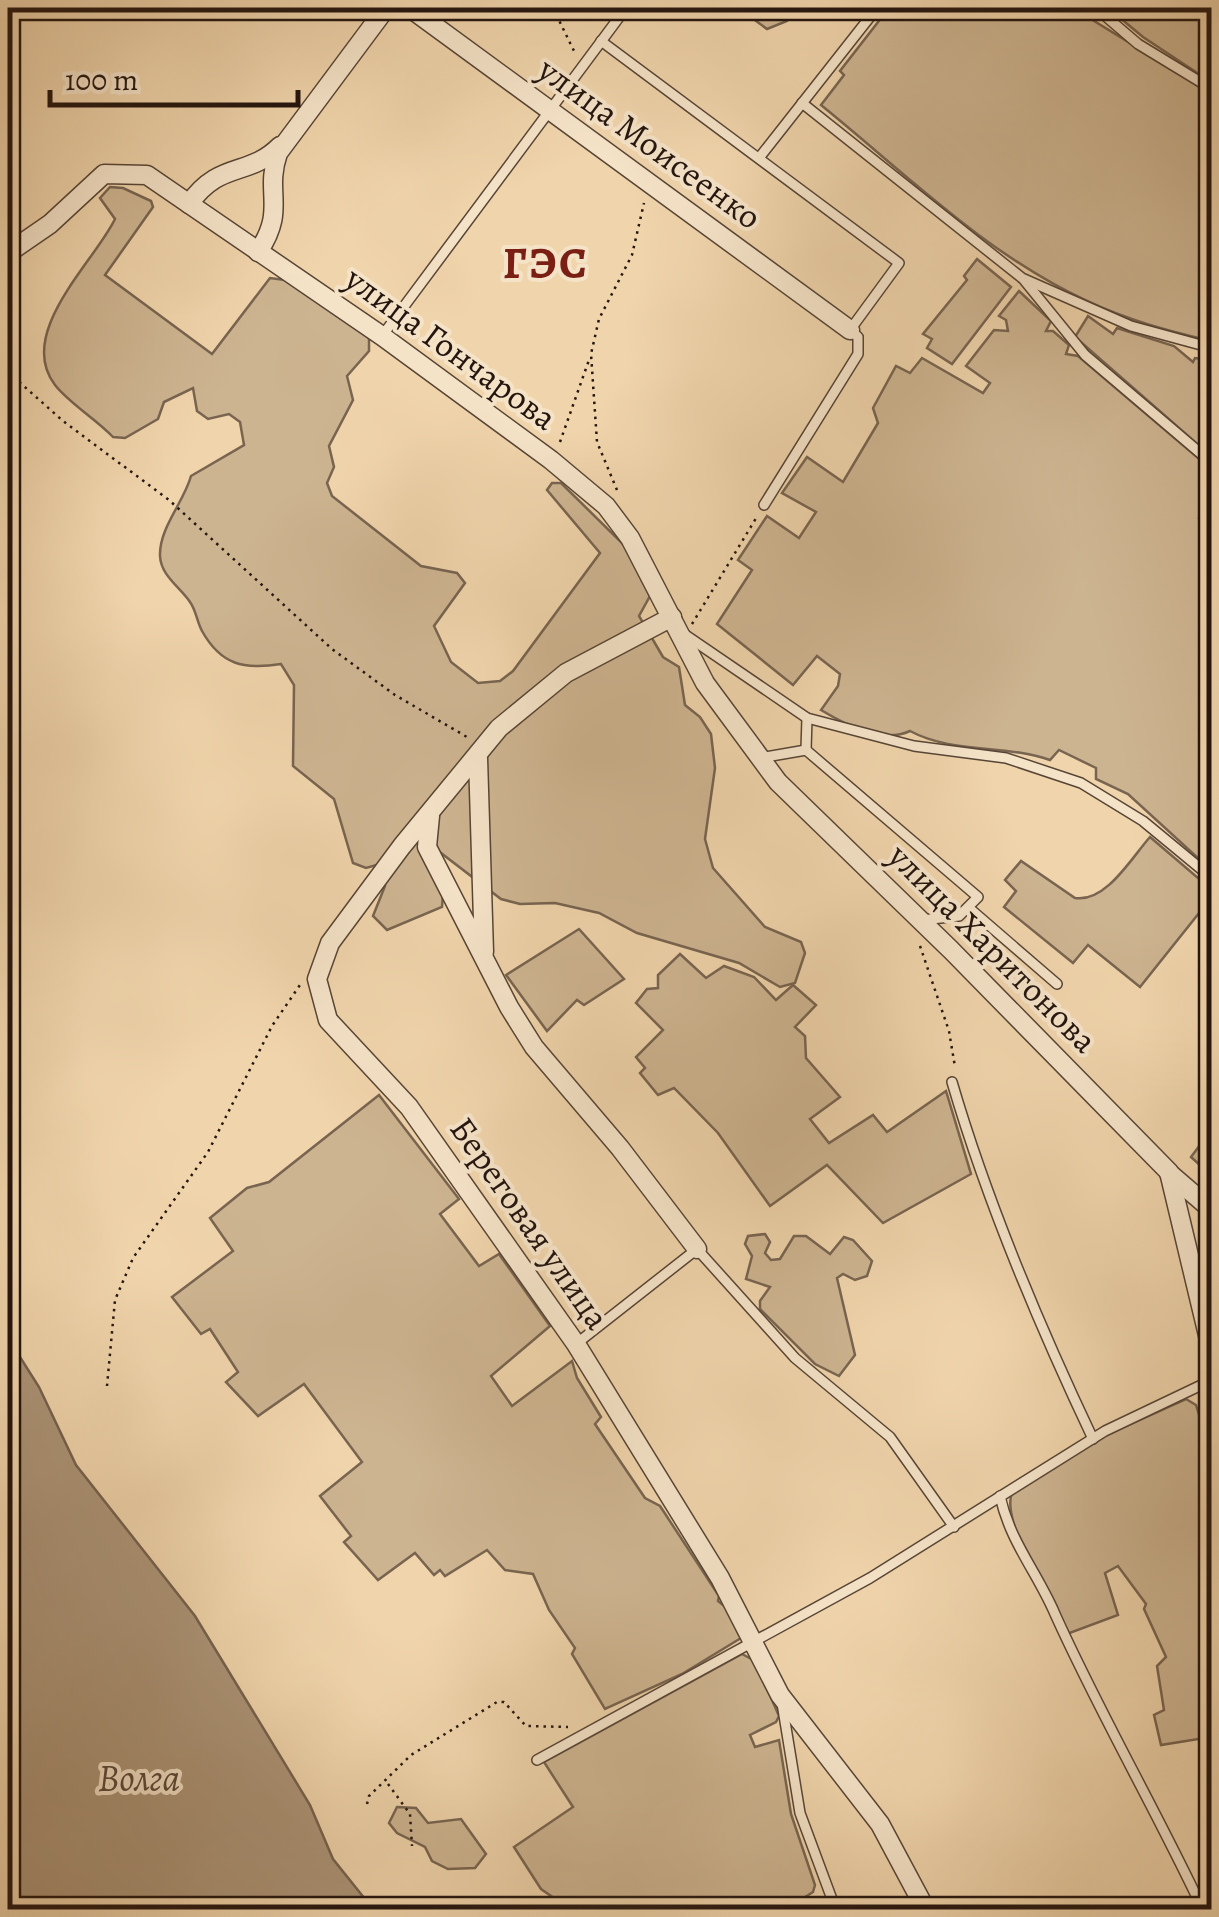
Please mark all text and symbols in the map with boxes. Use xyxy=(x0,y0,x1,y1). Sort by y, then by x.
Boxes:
scale bar xyxy=(50,45,298,107)
street label: улица Моисеенко xyxy=(528,45,772,240)
text: 100 m xyxy=(65,60,138,100)
district label: ГЭС xyxy=(503,232,589,294)
street label: улица Гончарова xyxy=(335,254,567,441)
street label: улица Харитонова xyxy=(877,832,1108,1063)
street label: Береговая улица xyxy=(439,1107,621,1339)
water label: Волга xyxy=(98,1752,180,1804)

